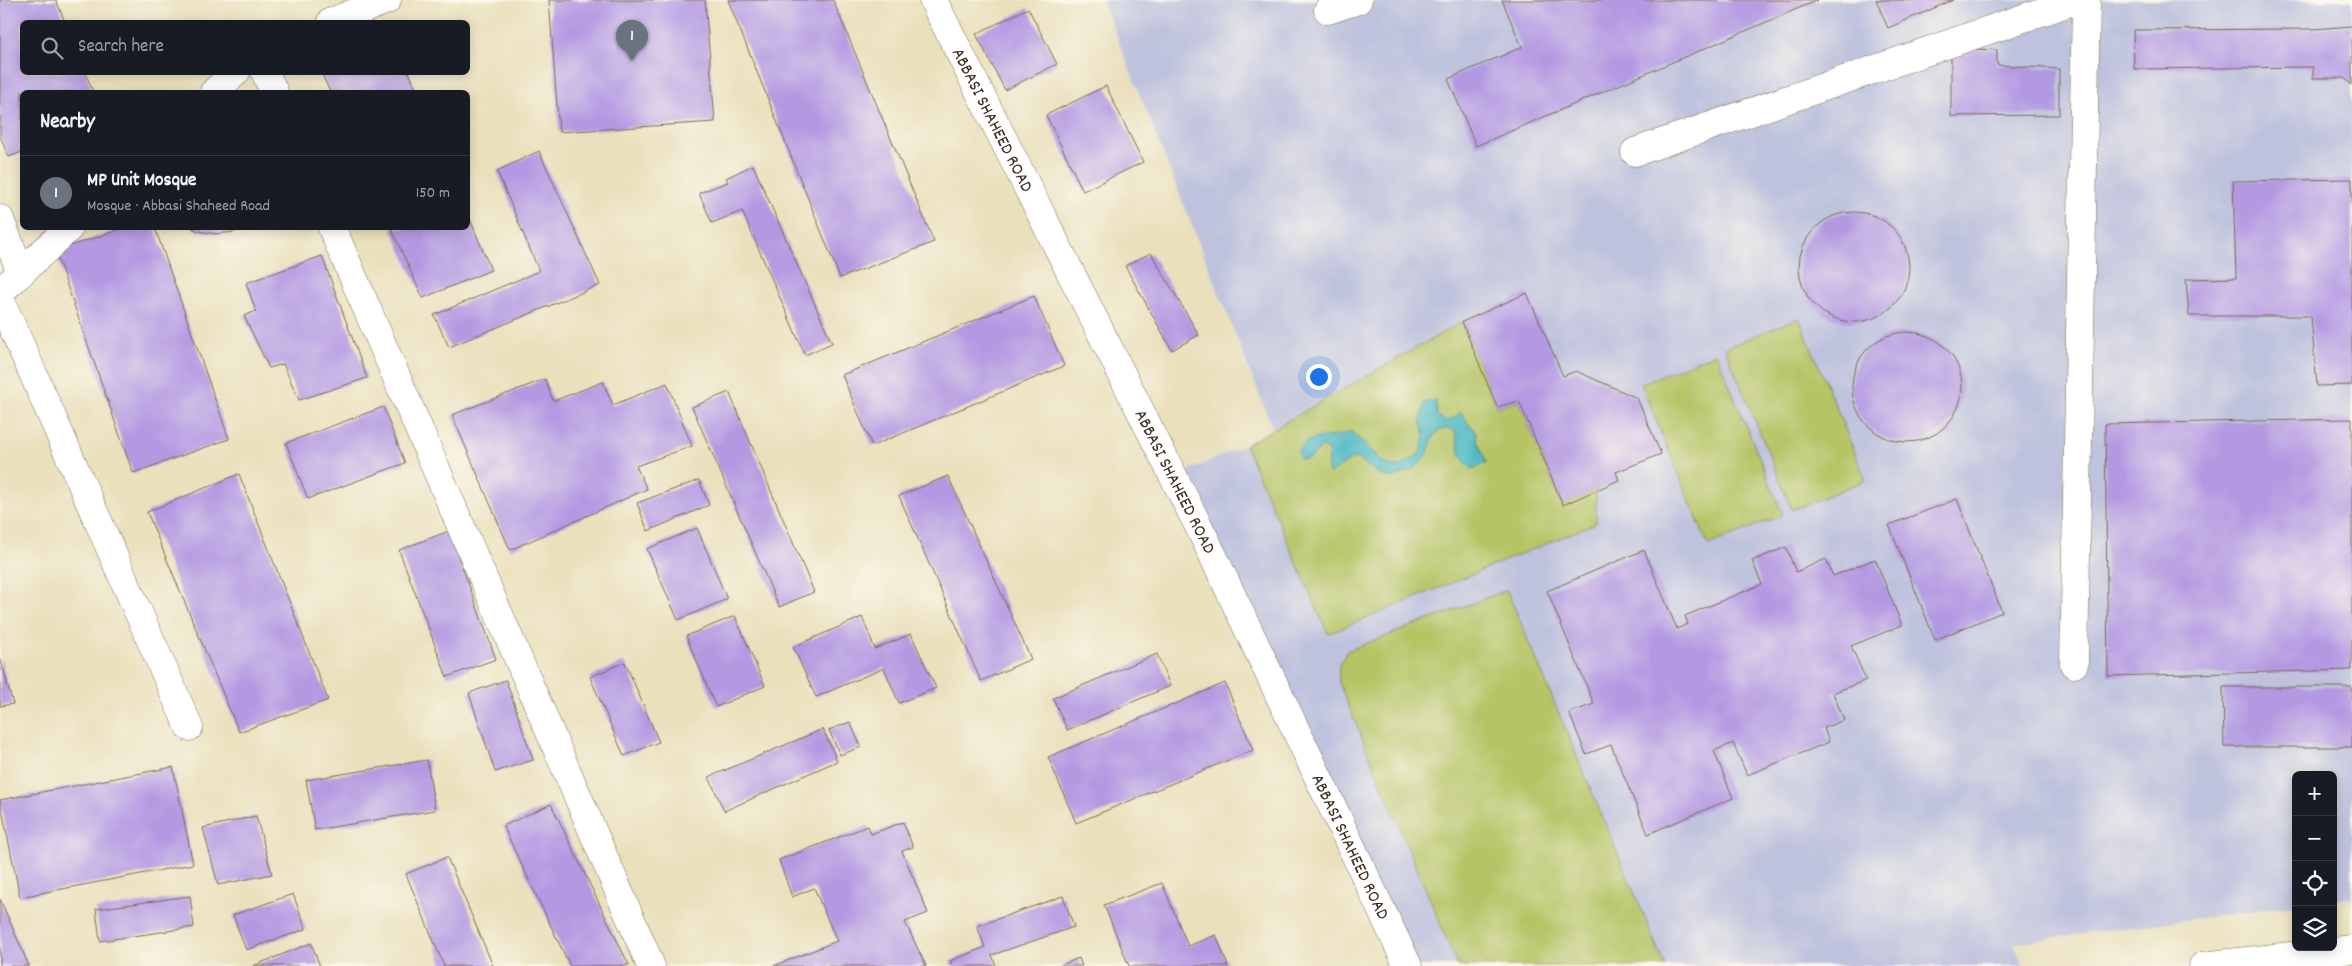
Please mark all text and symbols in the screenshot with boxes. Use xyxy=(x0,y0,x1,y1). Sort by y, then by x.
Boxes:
search box xyxy=(20,20,470,75)
pin: 1 xyxy=(616,20,648,61)
icon: search xyxy=(38,34,66,62)
text: Search here xyxy=(78,34,164,61)
street label: ABBASI SHAHEED ROAD xyxy=(944,44,1038,197)
text: Nearby xyxy=(40,108,95,138)
text: MP Unit Mosque xyxy=(87,168,196,195)
text: 1 xyxy=(54,182,58,205)
text: 150 m xyxy=(416,182,450,205)
text: Mosque · Abbasi Shaheed Road xyxy=(87,195,270,218)
your location xyxy=(1306,364,1332,390)
street label: ABBASI SHAHEED ROAD xyxy=(1127,406,1220,559)
street label: ABBASI SHAHEED ROAD xyxy=(1303,770,1394,924)
map controls xyxy=(2292,771,2337,951)
button: + xyxy=(2292,771,2337,816)
button: − xyxy=(2292,816,2337,861)
button: locate xyxy=(2292,861,2337,906)
button: layers xyxy=(2292,906,2337,951)

